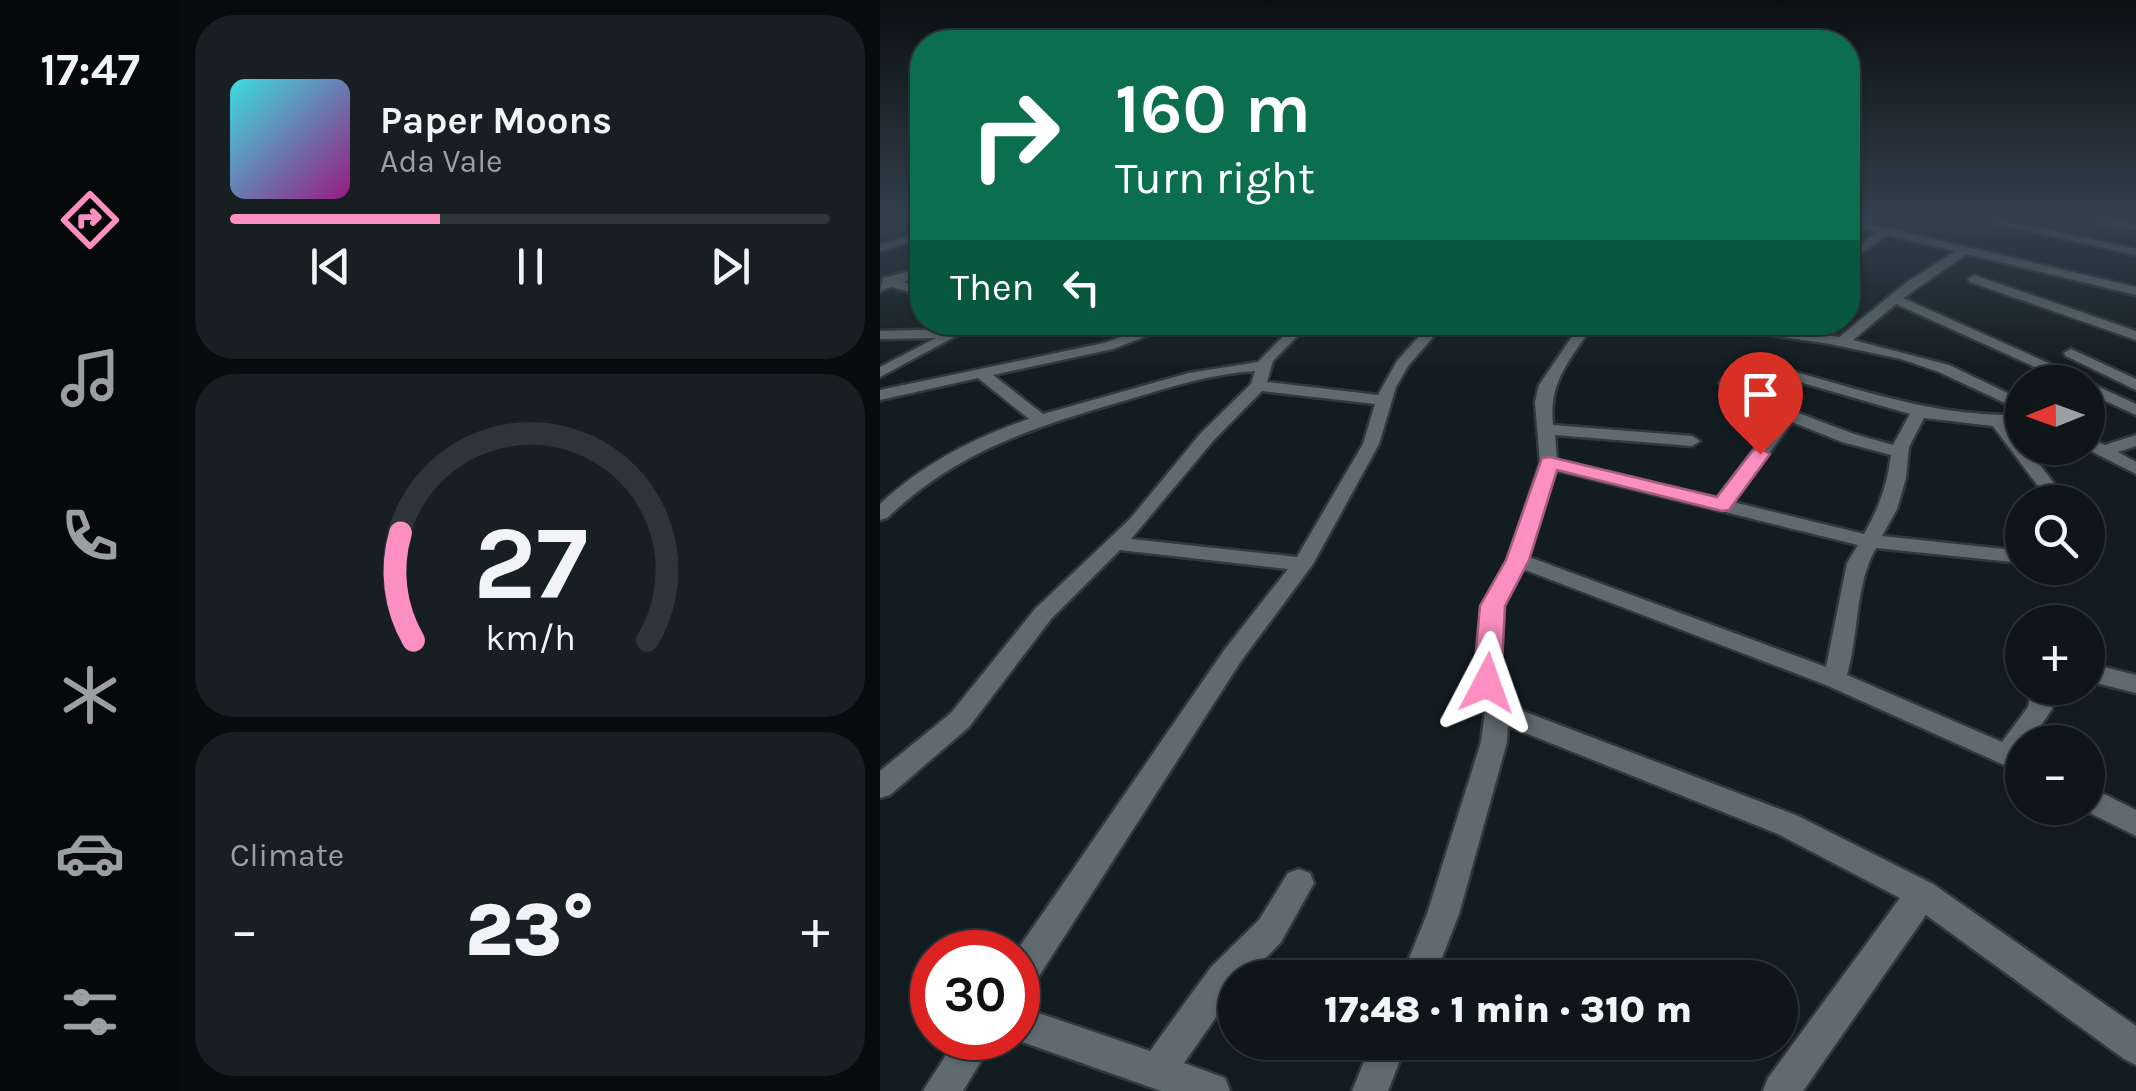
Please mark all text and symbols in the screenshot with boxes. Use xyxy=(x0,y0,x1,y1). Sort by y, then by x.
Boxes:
text: 17:47 xyxy=(40,44,140,96)
text: 160 m xyxy=(1115,68,1311,150)
icon: right xyxy=(950,70,1080,200)
text: Paper Moons xyxy=(380,98,612,143)
text: Ada Vale xyxy=(380,143,503,180)
text: Turn right xyxy=(1115,152,1315,204)
icon: directions xyxy=(55,185,125,255)
icon: previous xyxy=(303,239,358,294)
icon: pause xyxy=(503,239,558,294)
icon: next xyxy=(703,239,758,294)
icon: left xyxy=(1054,260,1109,315)
text: Then xyxy=(950,265,1034,310)
icon: music xyxy=(55,343,125,413)
pin xyxy=(1718,352,1803,455)
north arrow xyxy=(2005,365,2105,465)
map controls xyxy=(2005,365,2105,825)
icon: arrive xyxy=(1733,367,1788,422)
button: search xyxy=(2005,485,2105,585)
icon: phone xyxy=(55,501,125,571)
text: 27 xyxy=(473,503,587,624)
button: + xyxy=(2005,605,2105,705)
text: km/h xyxy=(485,617,575,659)
position arrow xyxy=(1435,631,1539,735)
icon: climate xyxy=(55,660,125,730)
button: − xyxy=(2005,725,2105,825)
icon: car xyxy=(55,818,125,888)
text: Climate xyxy=(230,837,344,874)
text: 23° xyxy=(465,886,595,974)
text: − xyxy=(230,898,259,962)
text: + xyxy=(801,898,830,962)
speed limit sign: 30 xyxy=(910,930,1040,1060)
icon: filters xyxy=(55,977,125,1047)
text: 17:48 · 1 min · 310 m xyxy=(1324,987,1692,1032)

